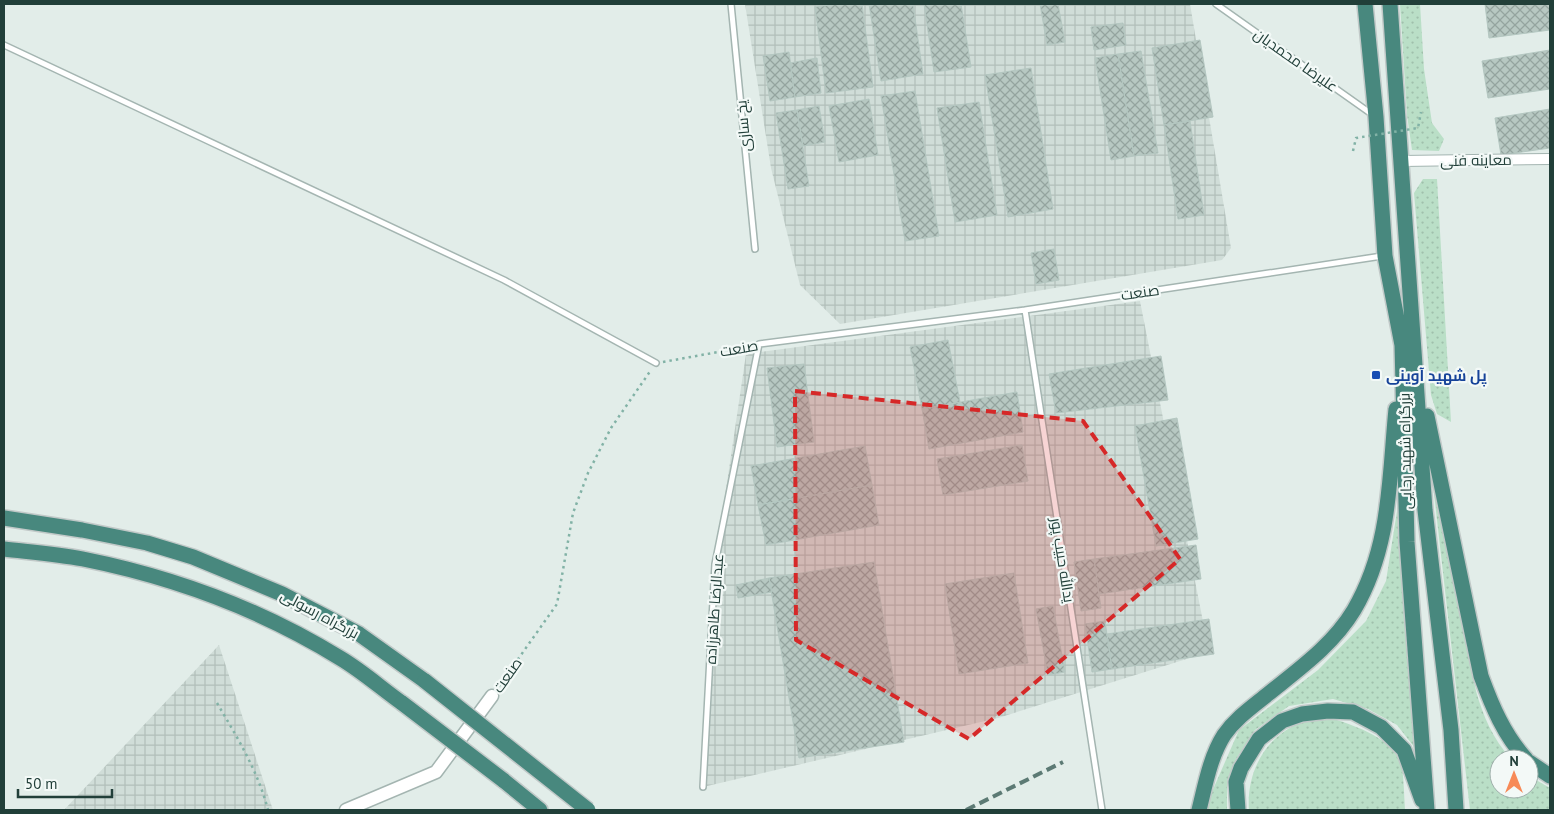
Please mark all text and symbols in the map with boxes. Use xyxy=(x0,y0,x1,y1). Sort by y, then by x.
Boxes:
street label: علیرضا محمدیان xyxy=(1250,24,1342,97)
street label: یخ سازی xyxy=(731,99,757,153)
street label: معاینه فنی xyxy=(1440,150,1512,171)
street label: صنعت xyxy=(1120,280,1160,304)
street label: صنعت xyxy=(718,335,760,361)
place label: پل شهید آوینی xyxy=(1386,366,1487,387)
marker: پل شهید آوینی xyxy=(1370,369,1382,381)
street label: بزرگراه شهید رجایی xyxy=(1394,393,1417,509)
street label: یدالله حبیب پور xyxy=(1046,515,1079,604)
street label: عبدالرضا طاهرزاده xyxy=(701,553,727,665)
street label: بزرگراه رسولی xyxy=(277,585,363,644)
street label: صنعت xyxy=(488,654,526,696)
north arrow xyxy=(1489,749,1539,799)
text: N xyxy=(1509,752,1519,770)
scale bar xyxy=(18,766,111,798)
text: 50 m xyxy=(25,774,58,793)

